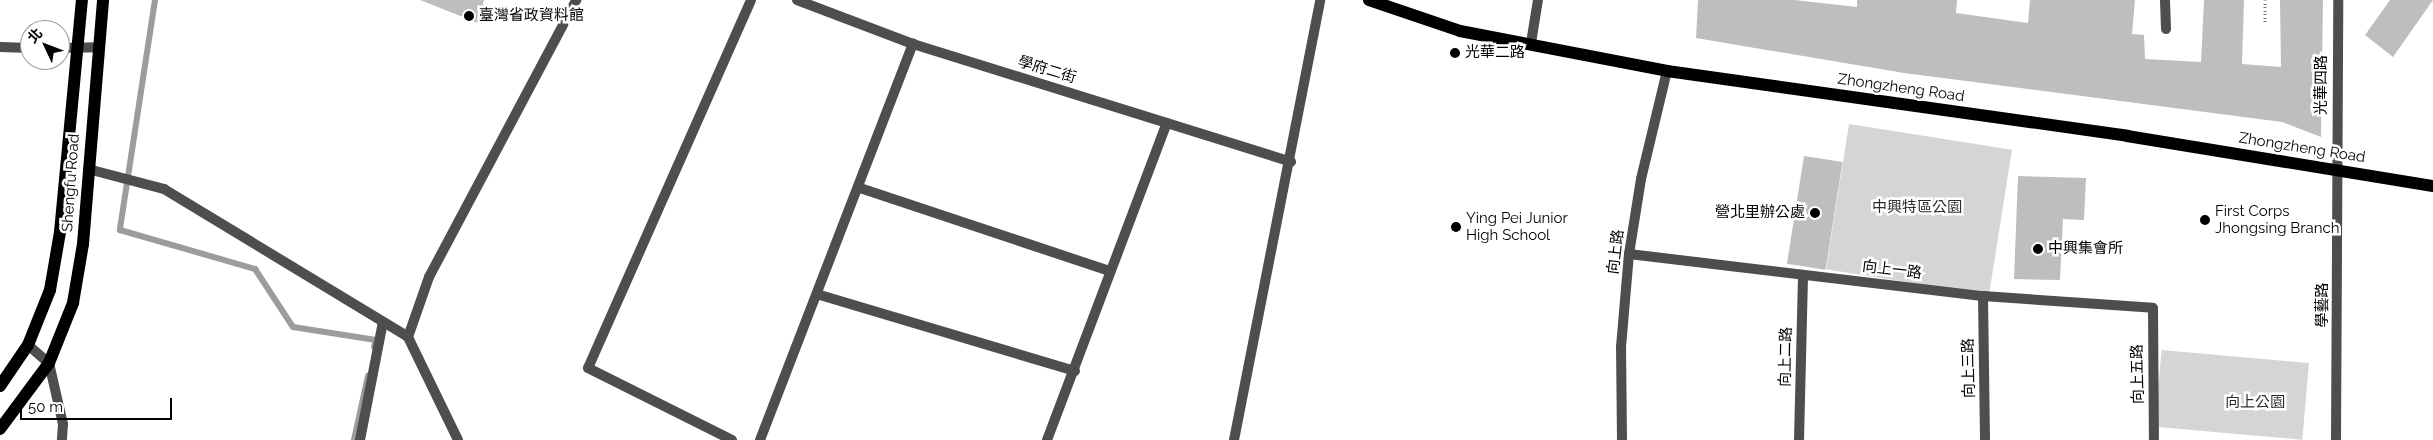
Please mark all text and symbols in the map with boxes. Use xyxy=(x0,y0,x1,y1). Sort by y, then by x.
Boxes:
place label: 臺灣省政資料館 xyxy=(479,7,584,25)
marker: 臺灣省政資料館 xyxy=(463,10,475,22)
north arrow xyxy=(20,20,70,70)
text: 北 xyxy=(24,25,45,46)
place label: 光華二路 xyxy=(1465,44,1525,62)
marker: 光華二路 xyxy=(1449,47,1461,59)
street label: 學府二街 xyxy=(1016,53,1078,87)
street label: 光華四路 xyxy=(2313,55,2331,115)
street label: Zhongzheng Road xyxy=(1836,70,1966,106)
street label: Zhongzheng Road xyxy=(2237,129,2367,167)
street label: Shengfu Road xyxy=(59,133,83,233)
park label: 中興特區公園 xyxy=(1872,199,1962,217)
place label: First Corps Jhongsing Branch xyxy=(2215,202,2339,237)
place label: 營北里辦公處 xyxy=(1715,204,1805,222)
marker: 營北里辦公處 xyxy=(1809,207,1821,219)
place label: Ying Pei Junior High School xyxy=(1466,209,1568,244)
marker: First Corps Jhongsing Branch xyxy=(2199,214,2211,226)
marker: Ying Pei Junior High School xyxy=(1450,221,1462,233)
street label: 向上路 xyxy=(1604,229,1628,275)
place label: 中興集會所 xyxy=(2048,240,2123,258)
marker: 中興集會所 xyxy=(2032,243,2044,255)
street label: 向上一路 xyxy=(1861,257,1923,283)
street label: 學藝路 xyxy=(2314,283,2332,327)
street label: 向上二路 xyxy=(1776,327,1796,387)
street label: 向上三路 xyxy=(1959,338,1979,398)
street label: 向上五路 xyxy=(2128,344,2148,404)
scale bar xyxy=(22,388,175,420)
park label: 向上公園 xyxy=(2225,394,2285,412)
text: 50 m xyxy=(28,398,63,416)

